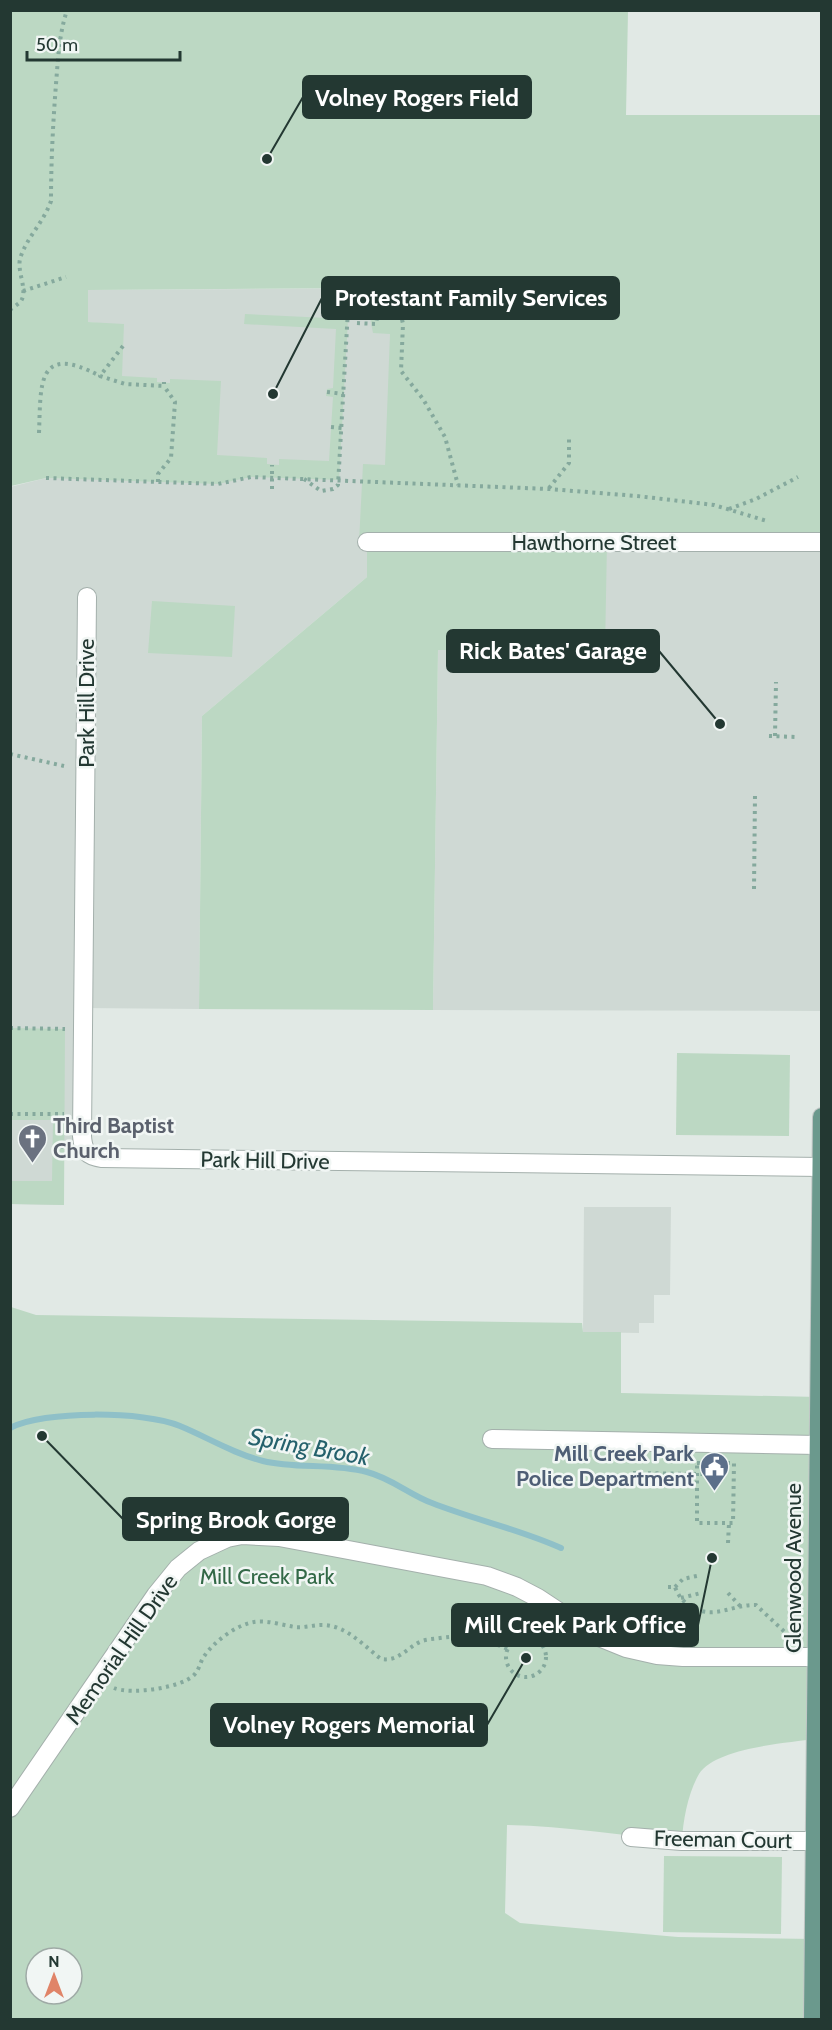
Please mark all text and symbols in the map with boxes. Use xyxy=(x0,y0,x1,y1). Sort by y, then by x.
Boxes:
scale bar xyxy=(27,24,180,62)
text: 50 m xyxy=(36,34,78,56)
callout: Volney Rogers Field xyxy=(303,76,531,118)
text: Volney Rogers Field xyxy=(315,83,519,112)
callout: Protestant Family Services xyxy=(322,277,619,319)
text: Protestant Family Services xyxy=(334,283,608,312)
street label: Hawthorne Street xyxy=(512,529,677,556)
callout: Rick Bates' Garage xyxy=(447,630,659,672)
text: Rick Bates' Garage xyxy=(459,636,647,665)
street label: Park Hill Drive xyxy=(73,638,100,768)
place label: Third Baptist Church xyxy=(53,1112,174,1164)
church icon: Third Baptist Church xyxy=(16,1122,48,1164)
street label: Park Hill Drive xyxy=(200,1146,330,1175)
water label: Spring Brook xyxy=(247,1422,372,1471)
place label: Mill Creek Park Police Department xyxy=(516,1440,694,1492)
public building icon: Mill Creek Park Police Department xyxy=(699,1450,731,1492)
street label: Glenwood Avenue xyxy=(780,1483,807,1653)
callout: Spring Brook Gorge xyxy=(123,1498,348,1540)
text: Spring Brook Gorge xyxy=(136,1505,336,1534)
park label: Mill Creek Park xyxy=(200,1563,334,1590)
street label: Memorial Hill Drive xyxy=(60,1569,183,1730)
callout: Mill Creek Park Office xyxy=(452,1604,698,1646)
text: Mill Creek Park Office xyxy=(464,1610,686,1639)
callout: Volney Rogers Memorial xyxy=(211,1704,487,1746)
text: Volney Rogers Memorial xyxy=(223,1710,475,1739)
street label: Freeman Court xyxy=(654,1825,793,1854)
north arrow xyxy=(24,1946,84,2006)
text: N xyxy=(48,1952,60,1971)

